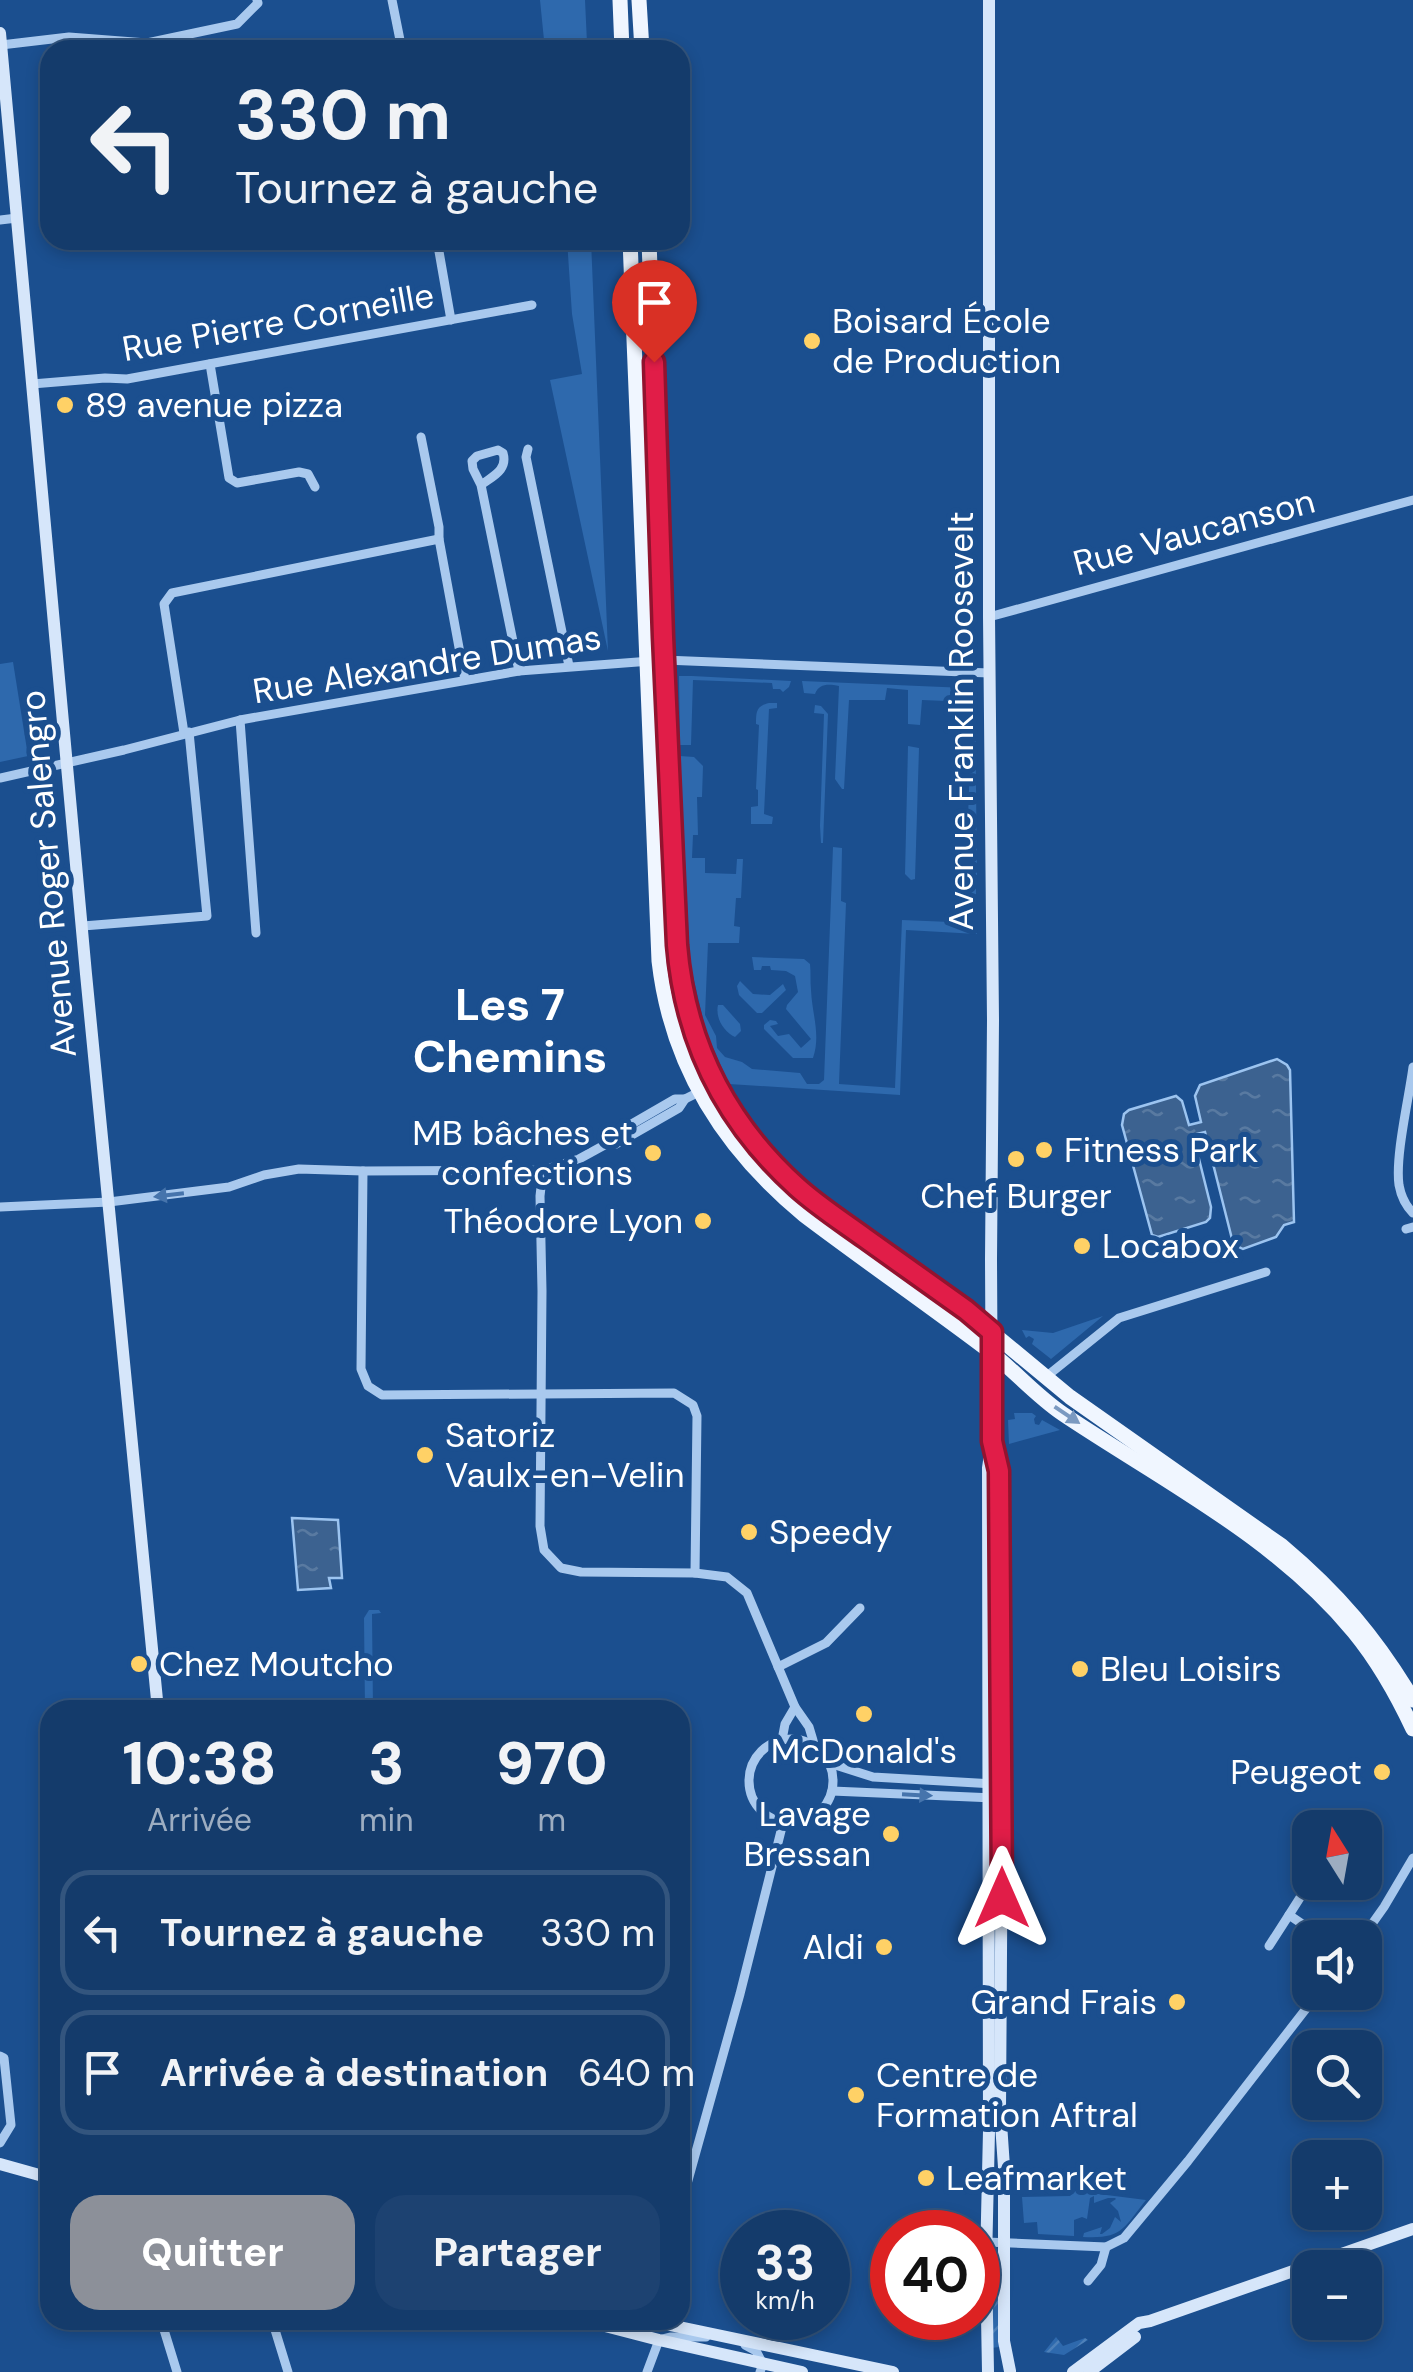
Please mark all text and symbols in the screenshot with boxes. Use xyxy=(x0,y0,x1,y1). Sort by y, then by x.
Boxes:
text: 330 m xyxy=(235,70,451,161)
icon: left xyxy=(70,80,200,210)
text: Tournez à gauche xyxy=(235,158,598,217)
pin xyxy=(612,260,697,363)
street label: Rue Pierre Corneille xyxy=(119,272,437,372)
icon: arrive xyxy=(627,275,682,330)
place label: Boisard École de Production xyxy=(832,298,1061,384)
marker: Boisard École de Production xyxy=(801,330,823,352)
place label: 89 avenue pizza xyxy=(85,382,343,428)
marker: 89 avenue pizza xyxy=(54,394,76,416)
street label: Rue Vaucanson xyxy=(1068,478,1320,586)
street label: Avenue Franklin Roosevelt xyxy=(938,511,984,931)
street label: Rue Alexandre Dumas xyxy=(250,614,604,714)
street label: Avenue Roger Salengro xyxy=(9,688,87,1060)
district label: Les 7 Chemins xyxy=(413,975,607,1086)
place label: MB bâches et confections xyxy=(412,1110,633,1196)
place label: Fitness Park xyxy=(1064,1127,1259,1173)
marker: Fitness Park xyxy=(1033,1139,1055,1161)
marker: MB bâches et confections xyxy=(642,1142,664,1164)
marker: Chef Burger xyxy=(1005,1148,1027,1170)
place label: Chef Burger xyxy=(920,1173,1112,1219)
one-way arrow xyxy=(152,1187,184,1203)
place label: Théodore Lyon xyxy=(443,1198,683,1244)
marker: Théodore Lyon xyxy=(692,1210,714,1232)
place label: Locabox xyxy=(1102,1223,1239,1269)
marker: Locabox xyxy=(1071,1235,1093,1257)
one-way arrow xyxy=(1054,1405,1081,1424)
place label: Satoriz Vaulx-en-Velin xyxy=(445,1412,685,1498)
marker: Satoriz Vaulx-en-Velin xyxy=(414,1444,436,1466)
place label: Speedy xyxy=(769,1509,892,1555)
marker: Speedy xyxy=(738,1521,760,1543)
place label: Chez Moutcho xyxy=(159,1641,394,1687)
place label: Bleu Loisirs xyxy=(1100,1646,1282,1692)
marker: Chez Moutcho xyxy=(128,1653,150,1675)
marker: Bleu Loisirs xyxy=(1069,1658,1091,1680)
marker: McDonald's xyxy=(853,1703,875,1725)
text: 10:38 xyxy=(122,1724,277,1803)
text: 3 xyxy=(368,1724,404,1803)
text: 970 xyxy=(496,1724,608,1803)
place label: McDonald's xyxy=(771,1728,957,1774)
place label: Peugeot xyxy=(1230,1749,1362,1795)
marker: Peugeot xyxy=(1371,1761,1393,1783)
one-way arrow xyxy=(901,1787,933,1803)
place label: Lavage Bressan xyxy=(743,1791,871,1877)
text: Arrivée xyxy=(147,1799,252,1841)
text: min xyxy=(359,1799,414,1841)
text: m xyxy=(538,1799,566,1841)
north arrow xyxy=(1292,1810,1382,1900)
map controls xyxy=(1292,1810,1382,2340)
marker: Lavage Bressan xyxy=(880,1823,902,1845)
position arrow xyxy=(950,1846,1054,1950)
icon: left xyxy=(75,1905,130,1960)
text: Tournez à gauche xyxy=(160,1908,484,1958)
text: 330 m xyxy=(540,1908,655,1958)
button: sound xyxy=(1292,1920,1382,2010)
place label: Aldi xyxy=(803,1924,864,1970)
marker: Aldi xyxy=(873,1936,895,1958)
place label: Grand Frais xyxy=(970,1979,1157,2025)
marker: Grand Frais xyxy=(1166,1991,1188,2013)
button: search xyxy=(1292,2030,1382,2120)
icon: arrive xyxy=(75,2045,130,2100)
text: Arrivée à destination xyxy=(160,2048,548,2098)
text: 640 m xyxy=(578,2048,695,2098)
place label: Centre de Formation Aftral xyxy=(876,2052,1138,2138)
marker: Centre de Formation Aftral xyxy=(845,2084,867,2106)
button: + xyxy=(1292,2140,1382,2230)
place label: Leafmarket xyxy=(946,2155,1127,2201)
marker: Leafmarket xyxy=(915,2167,937,2189)
button: Quitter xyxy=(70,2195,355,2310)
button: Partager xyxy=(375,2195,660,2310)
speed limit sign: 40 xyxy=(870,2210,1000,2340)
text: 33 xyxy=(755,2230,815,2296)
button: − xyxy=(1292,2250,1382,2340)
text: km/h xyxy=(755,2284,815,2317)

